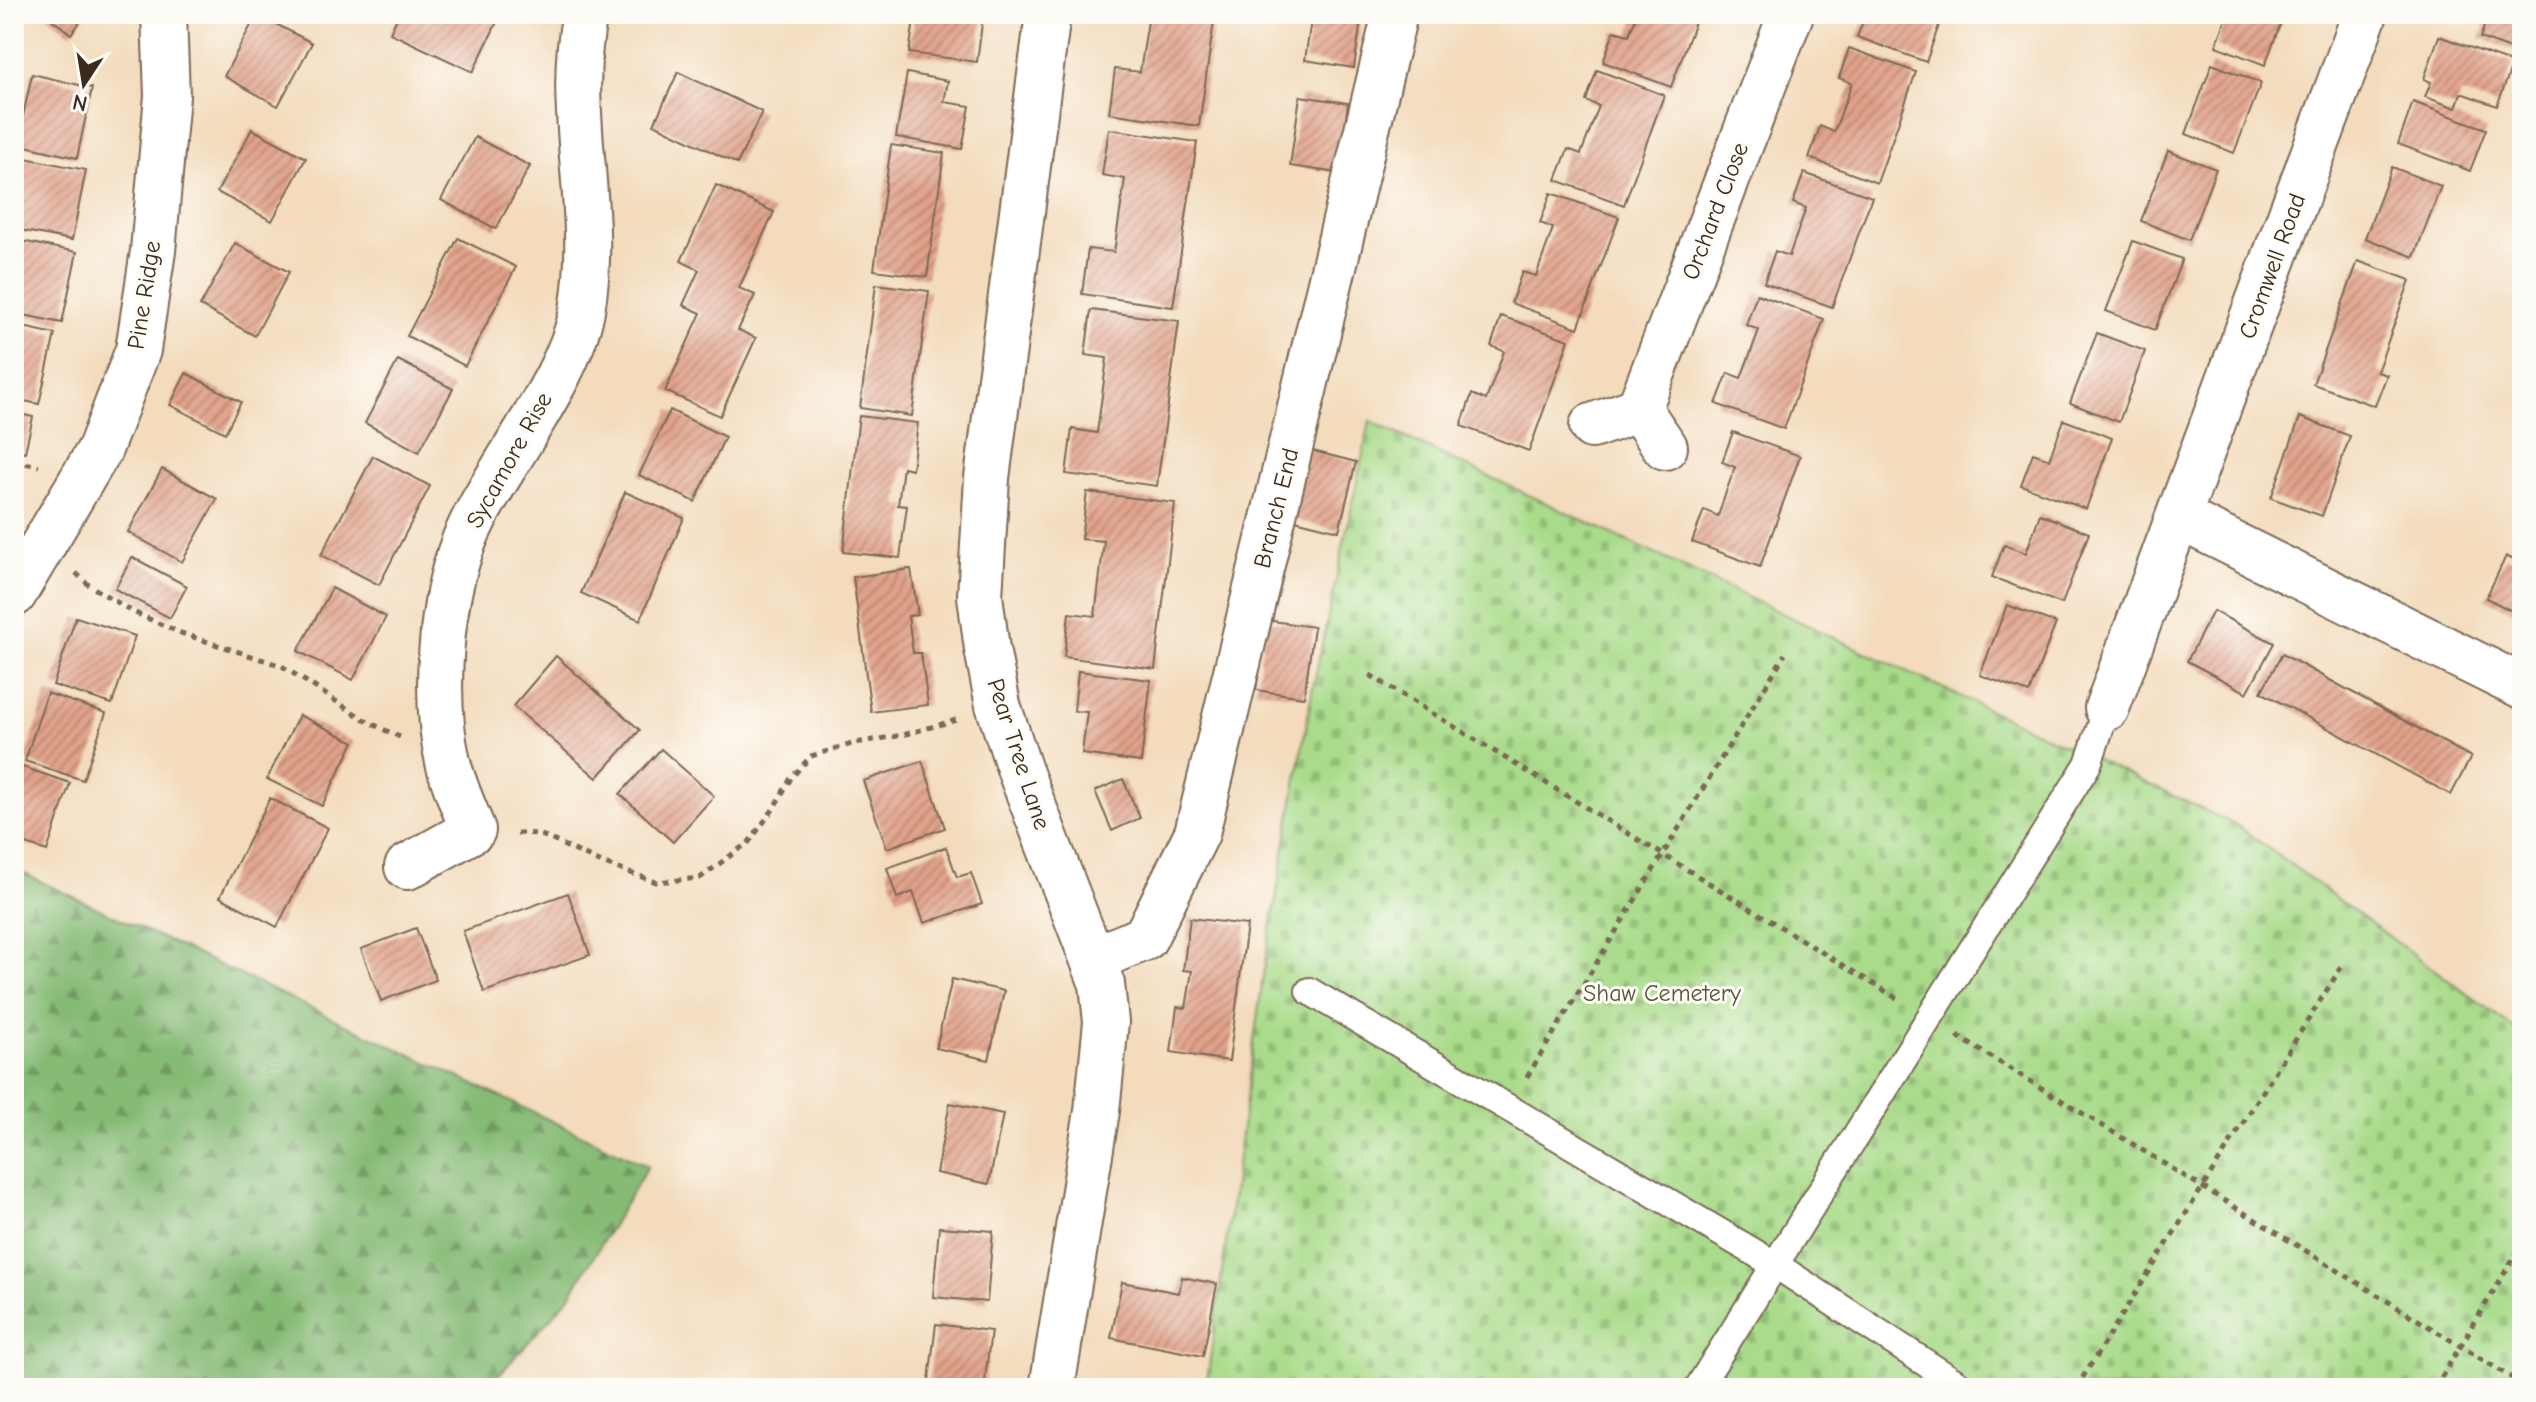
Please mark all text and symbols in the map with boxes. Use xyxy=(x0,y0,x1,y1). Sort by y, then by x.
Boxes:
north arrow xyxy=(44,44,124,124)
text: N xyxy=(70,88,90,117)
street label: Orchard Close xyxy=(1676,138,1754,284)
street label: Cromwell Road xyxy=(2233,189,2311,343)
street label: Pine Ridge xyxy=(122,239,166,351)
street label: Sycamore Rise xyxy=(460,387,558,533)
street label: Branch End xyxy=(1248,445,1304,571)
street label: Pear Tree Lane xyxy=(981,675,1057,833)
park label: Shaw Cemetery xyxy=(1583,979,1741,1007)

